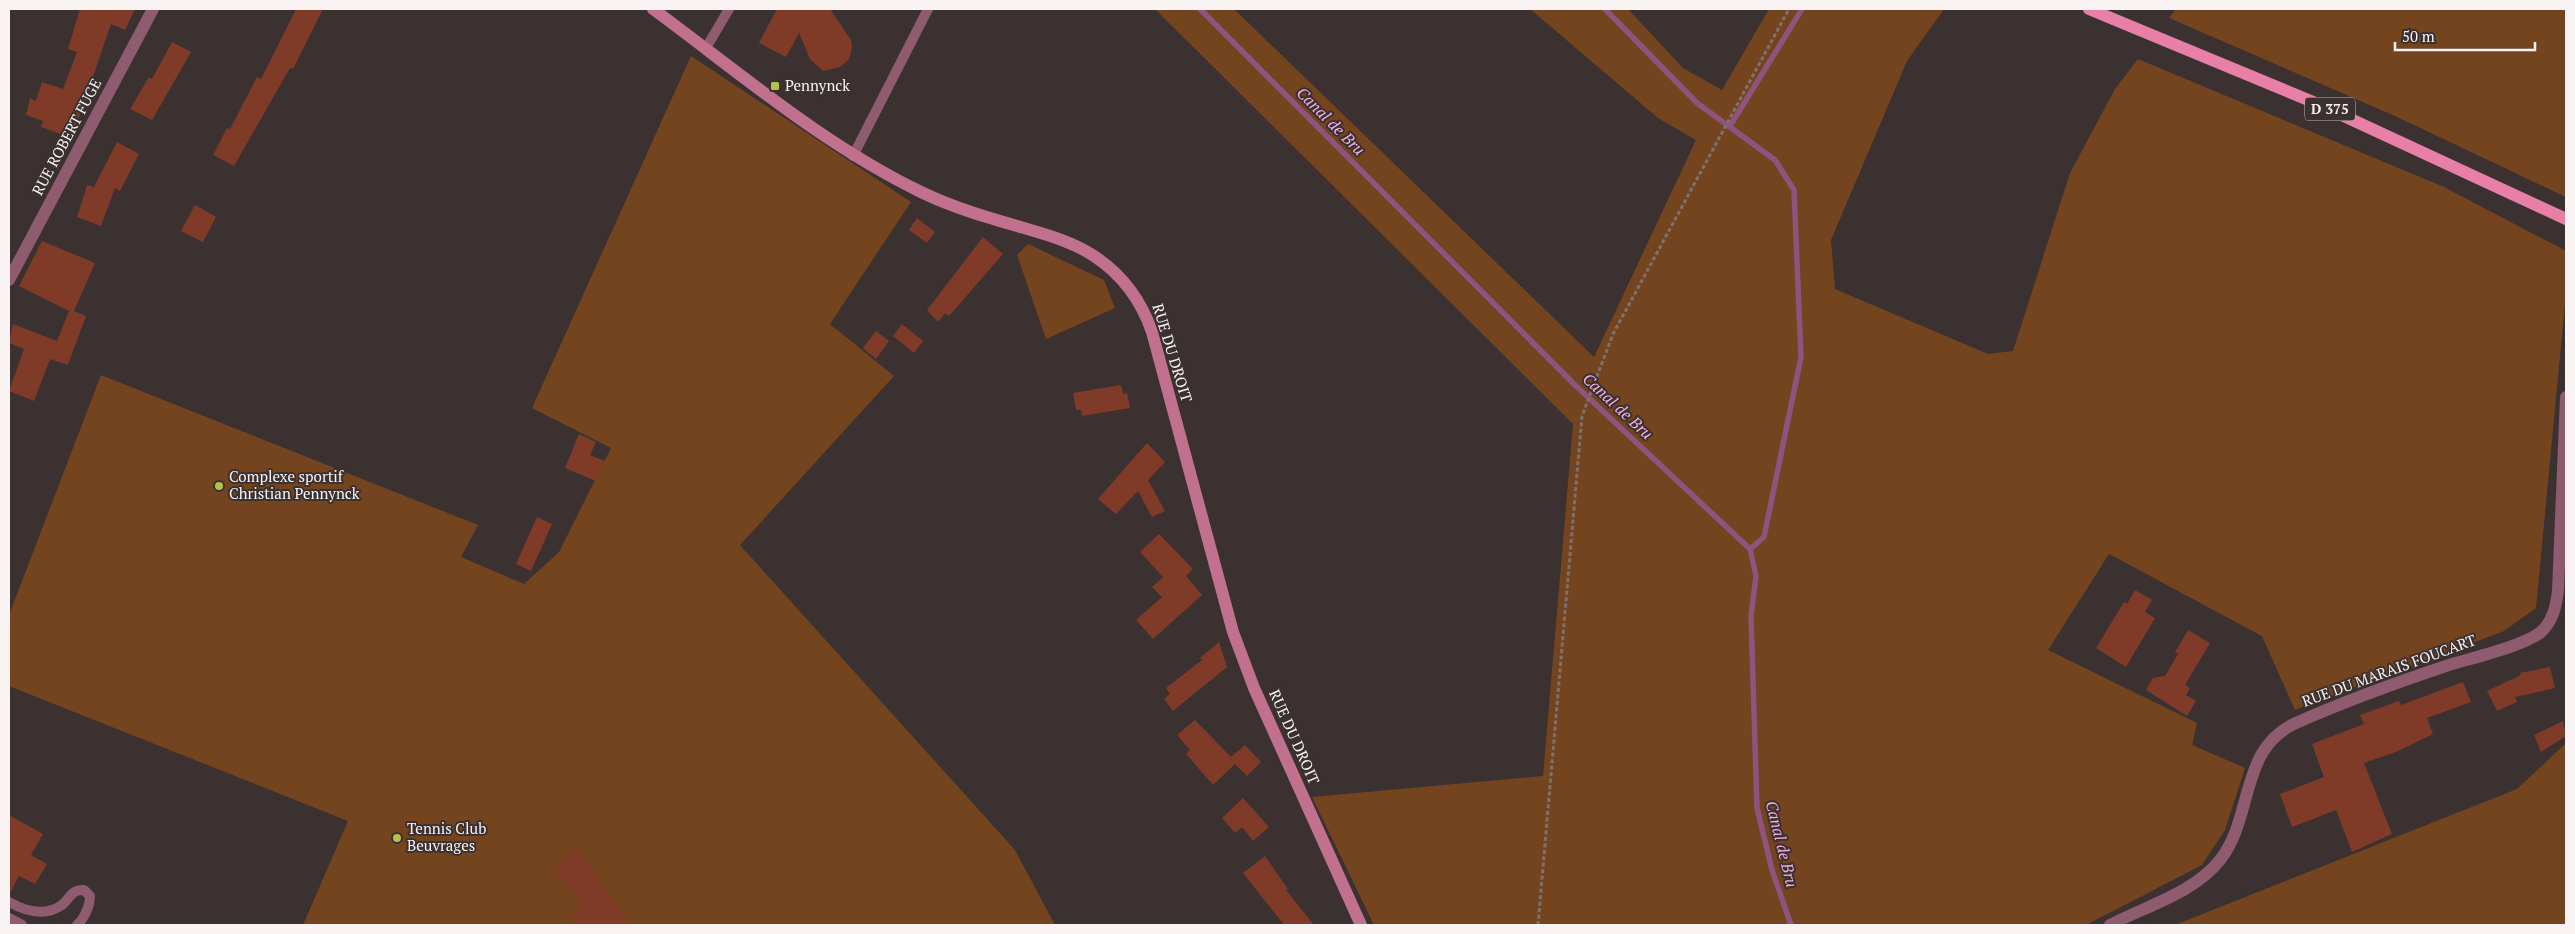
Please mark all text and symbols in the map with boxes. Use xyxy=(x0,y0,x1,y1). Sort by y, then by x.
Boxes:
scale bar xyxy=(2395,20,2535,52)
text: 50 m xyxy=(2402,26,2435,46)
street label: RUE ROBERT FUGE xyxy=(27,75,105,198)
place label: Pennynck xyxy=(785,75,850,95)
marker: Pennynck xyxy=(769,80,781,92)
water label: Canal de Bru xyxy=(1292,82,1370,160)
road number: D 375 xyxy=(2305,98,2355,120)
street label: RUE DU DROIT xyxy=(1149,301,1197,404)
water label: Canal de Bru xyxy=(1578,368,1658,444)
place label: Complexe sportif Christian Pennynck xyxy=(229,466,360,503)
marker: Complexe sportif Christian Pennynck xyxy=(213,480,225,492)
street label: RUE DU MARAIS FOUCART xyxy=(2299,629,2478,711)
street label: RUE DU DROIT xyxy=(1265,686,1325,787)
water label: Canal de Bru xyxy=(1761,798,1803,890)
place label: Tennis Club Beuvrages xyxy=(407,818,486,855)
marker: Tennis Club Beuvrages xyxy=(391,832,403,844)

